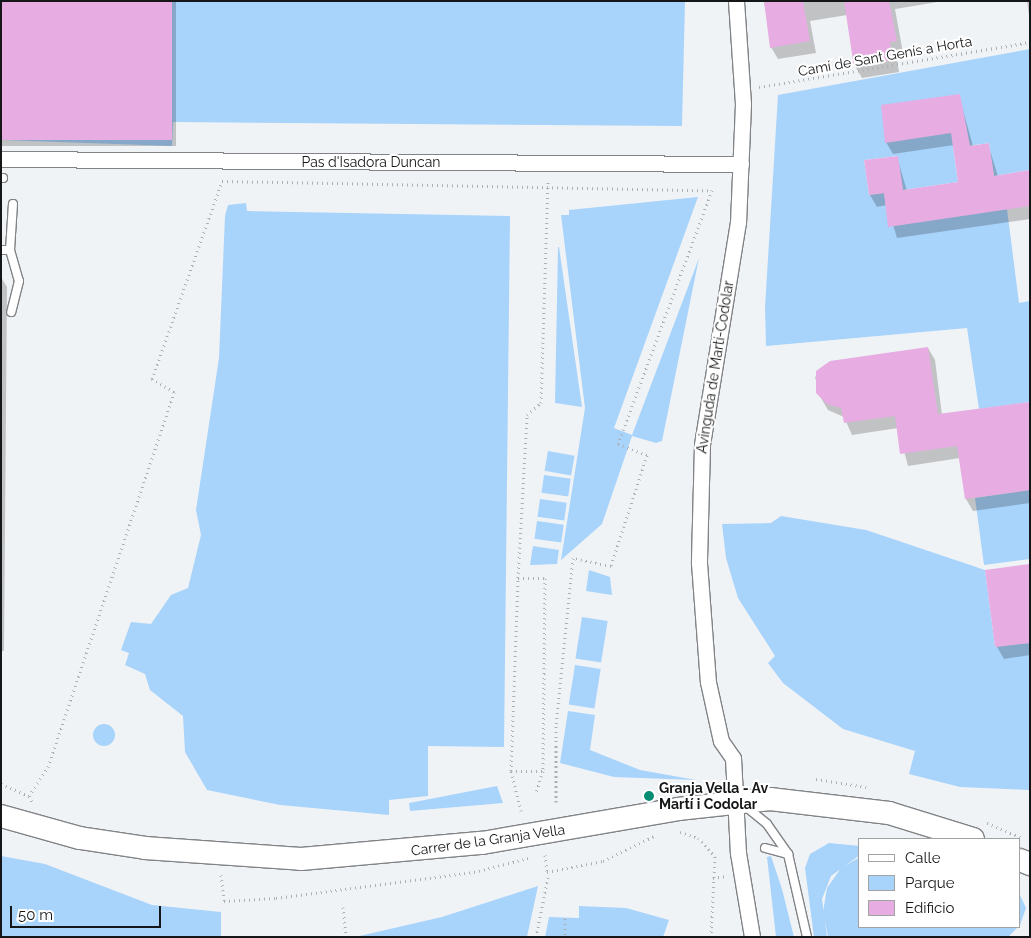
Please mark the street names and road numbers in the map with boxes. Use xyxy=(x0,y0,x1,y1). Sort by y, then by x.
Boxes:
street label: Camí de Sant Genís a Horta xyxy=(797,32,973,80)
street label: Pas d'Isadora Duncan xyxy=(302,154,440,170)
street label: Avinguda de Martí-Codolar xyxy=(693,279,737,455)
street label: Carrer de la Granja Vella xyxy=(410,821,566,859)

